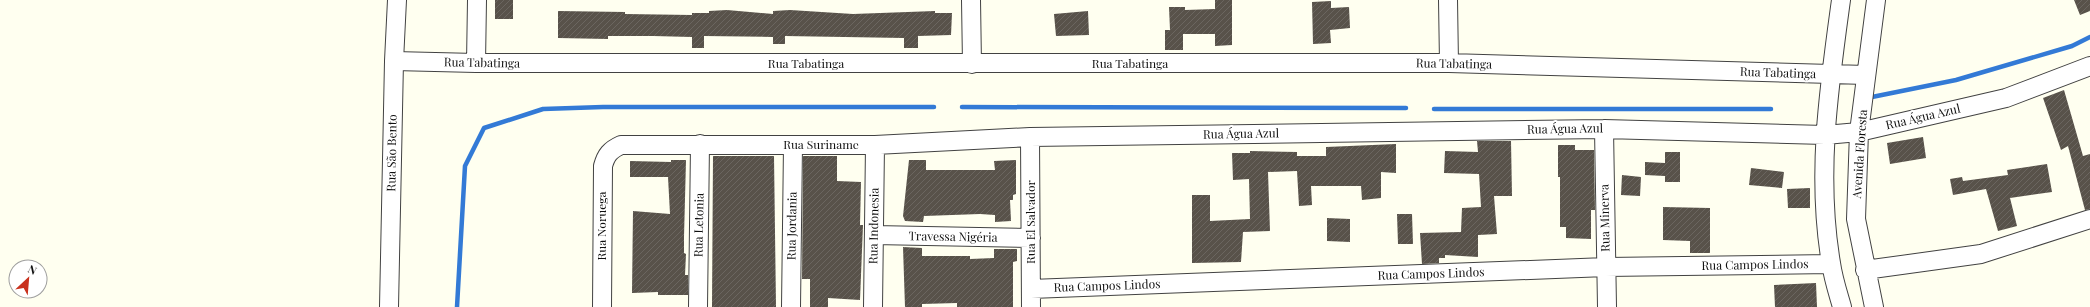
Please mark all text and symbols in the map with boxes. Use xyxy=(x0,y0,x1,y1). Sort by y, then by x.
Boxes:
street label: Rua Tabatinga xyxy=(444,53,520,71)
street label: Rua Tabatinga xyxy=(1416,54,1492,72)
street label: Rua Tabatinga xyxy=(768,55,844,71)
street label: Rua Tabatinga xyxy=(1092,55,1168,71)
street label: Rua Tabatinga xyxy=(1740,63,1816,81)
street label: Rua Água Azul xyxy=(1884,100,1962,132)
street label: Avenida Floresta xyxy=(1848,109,1870,200)
street label: Rua São Bento xyxy=(382,114,400,192)
street label: Rua Água Azul xyxy=(1527,119,1604,137)
street label: Rua Água Azul xyxy=(1203,124,1280,142)
street label: Rua Suriname xyxy=(783,136,859,152)
street label: Rua El Salvador xyxy=(1022,179,1038,264)
street label: Rua Minerva xyxy=(1595,184,1613,252)
street label: Rua Indonesia xyxy=(864,188,882,264)
street label: Rua Noruega xyxy=(593,191,609,260)
street label: Rua Jordania xyxy=(782,192,800,260)
street label: Rua Letonia xyxy=(689,193,707,257)
street label: Travessa Nigéria xyxy=(908,227,998,245)
street label: Rua Campos Lindos xyxy=(1701,255,1809,273)
north arrow xyxy=(8,259,48,299)
text: N xyxy=(26,261,40,278)
street label: Rua Campos Lindos xyxy=(1377,263,1485,283)
street label: Rua Campos Lindos xyxy=(1053,275,1161,295)

